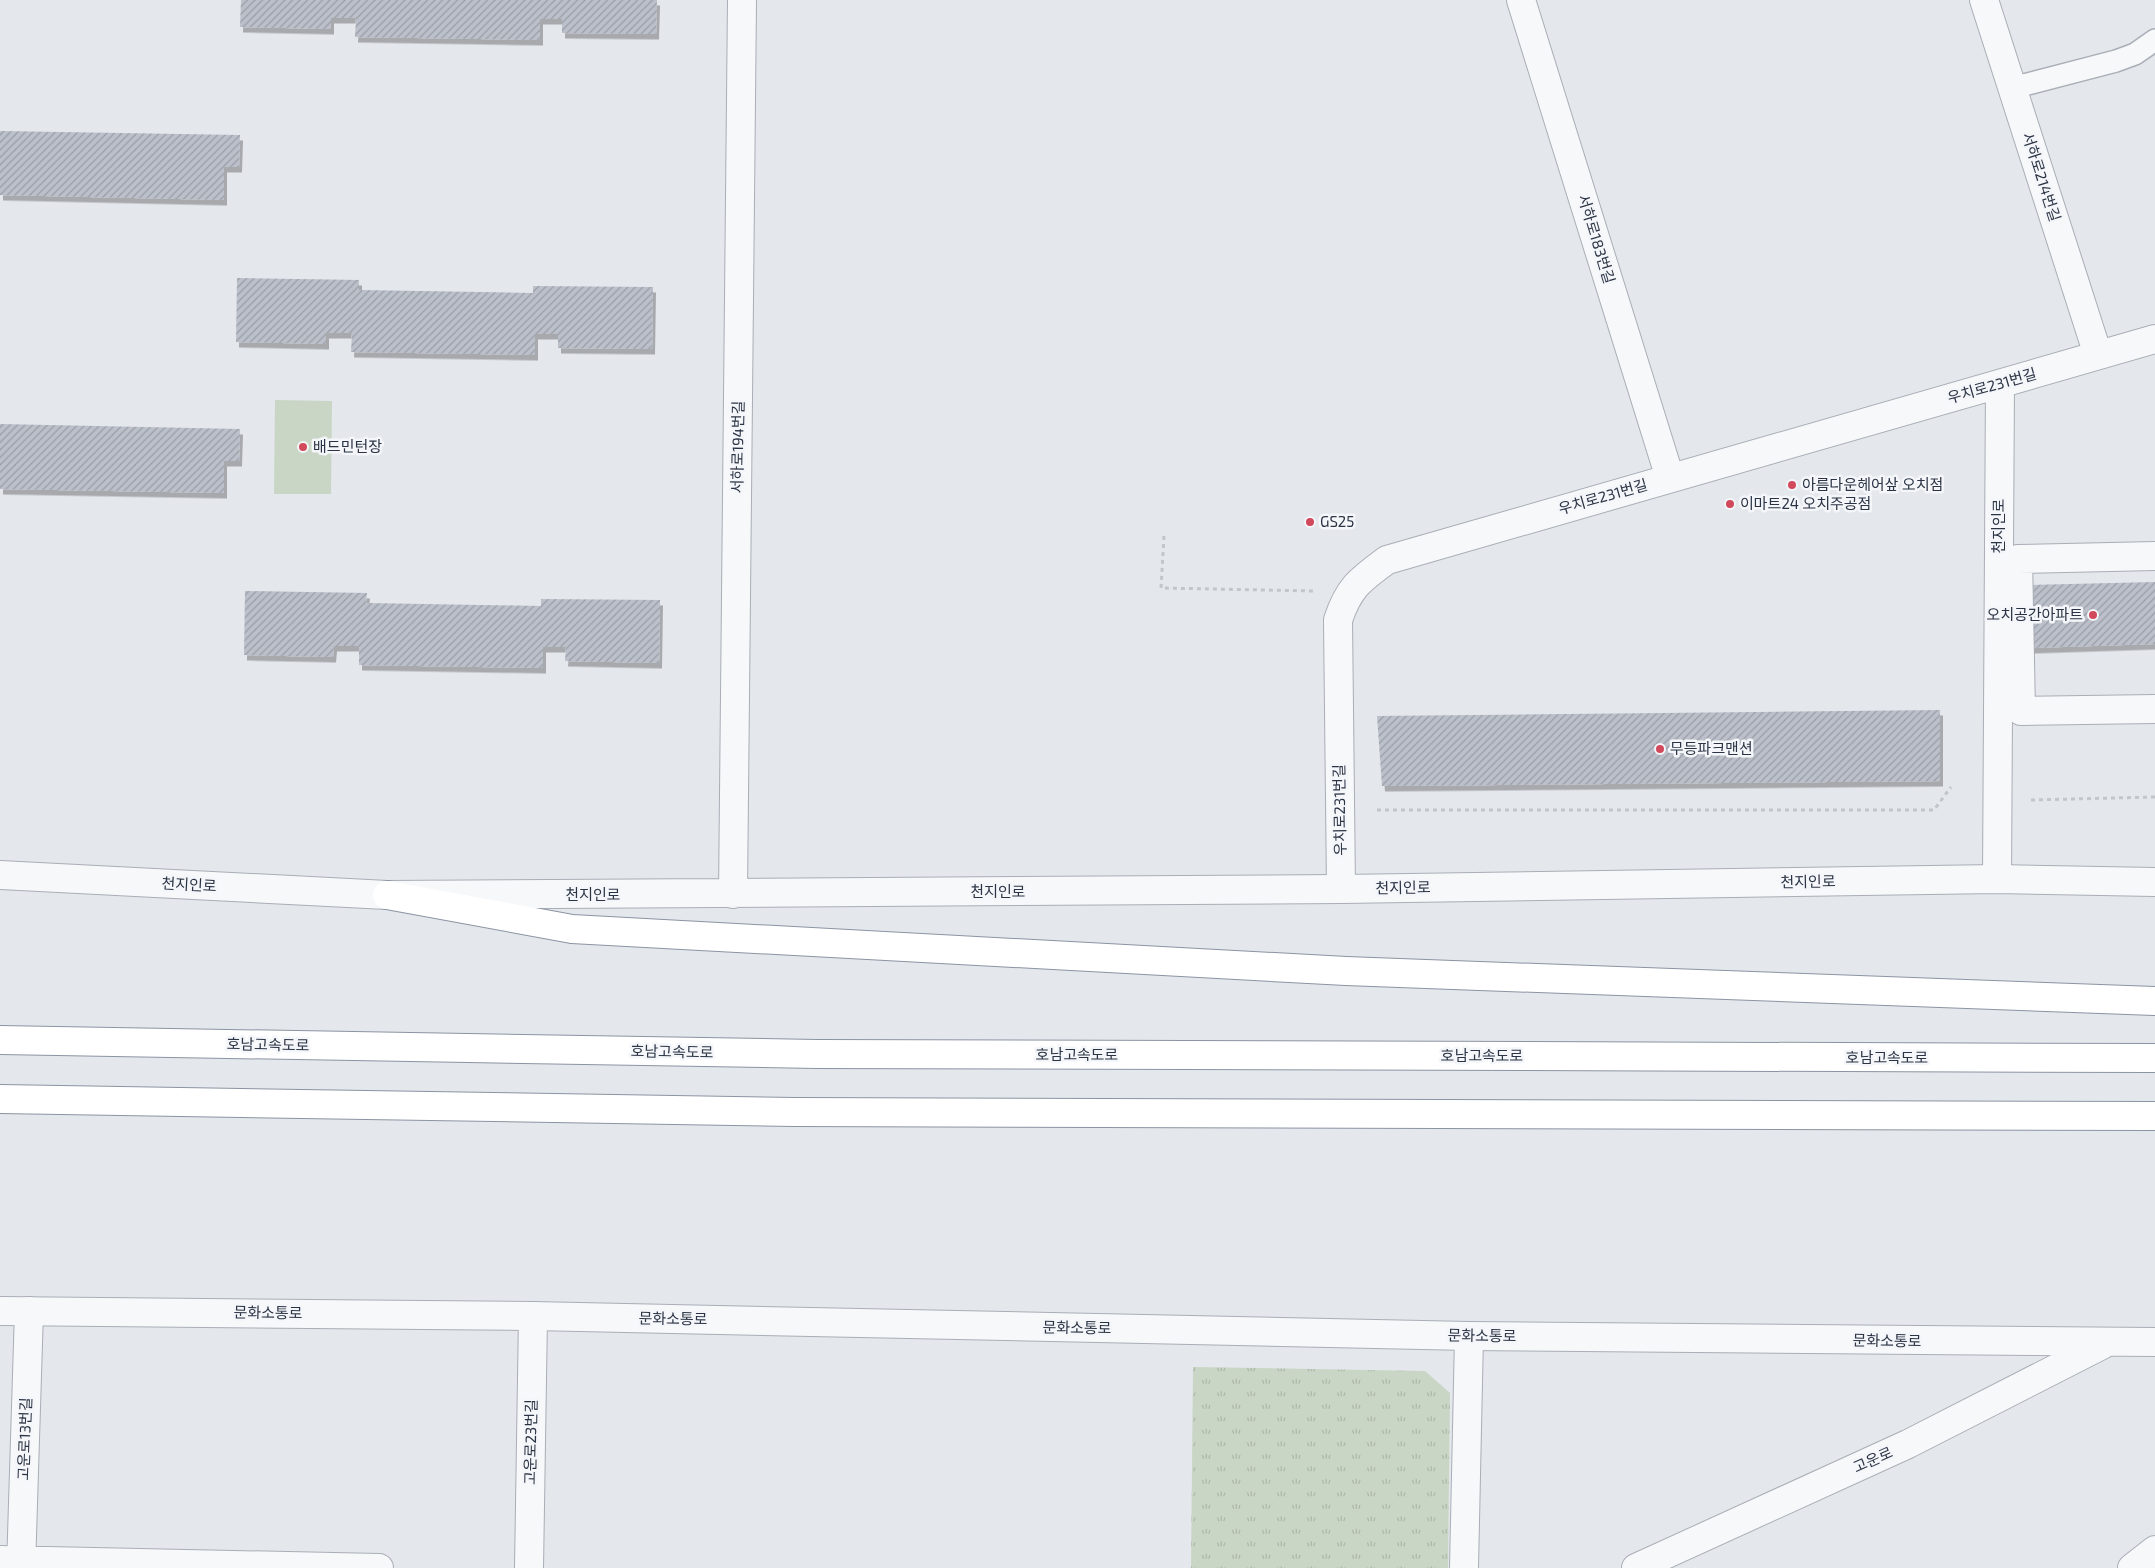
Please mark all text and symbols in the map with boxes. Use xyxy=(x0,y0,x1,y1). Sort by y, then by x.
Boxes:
street label: 서하로214번길 xyxy=(2019,130,2065,224)
street label: 서하로183번길 xyxy=(1575,192,1619,286)
street label: 우치로231번길 xyxy=(1945,364,2038,406)
street label: 서하로194번길 xyxy=(727,400,747,494)
place label: 배드민턴장 xyxy=(313,437,382,455)
marker: 배드민턴장 xyxy=(297,441,309,453)
street label: 우치로231번길 xyxy=(1556,475,1649,517)
place label: 아름다운헤어샆 오치점 xyxy=(1802,475,1943,493)
marker: 아름다운헤어샆 오치점 xyxy=(1786,479,1798,491)
place label: 이마트24 오치주공점 xyxy=(1740,494,1871,512)
marker: 이마트24 오치주공점 xyxy=(1724,498,1736,510)
street label: 천지인로 xyxy=(1989,498,2007,554)
place label: GS25 xyxy=(1320,512,1354,530)
marker: GS25 xyxy=(1304,516,1316,528)
place label: 오치공간아파트 xyxy=(1986,605,2083,623)
marker: 오치공간아파트 xyxy=(2087,609,2099,621)
place label: 무등파크맨션 xyxy=(1670,739,1753,757)
marker: 무등파크맨션 xyxy=(1654,743,1666,755)
street label: 우치로231번길 xyxy=(1329,764,1349,856)
street label: 천지인로 xyxy=(1780,872,1836,890)
street label: 천지인로 xyxy=(161,874,217,894)
street label: 천지인로 xyxy=(1375,878,1431,896)
street label: 천지인로 xyxy=(970,882,1026,900)
street label: 천지인로 xyxy=(565,885,621,903)
street label: 호남고속도로 xyxy=(226,1034,310,1054)
street label: 호남고속도로 xyxy=(630,1041,714,1061)
street label: 호남고속도로 xyxy=(1036,1045,1118,1063)
street label: 호남고속도로 xyxy=(1441,1046,1523,1064)
street label: 호남고속도로 xyxy=(1846,1048,1928,1066)
street label: 문화소통로 xyxy=(233,1302,303,1322)
street label: 문화소통로 xyxy=(638,1308,708,1328)
street label: 문화소통로 xyxy=(1042,1317,1112,1337)
street label: 문화소통로 xyxy=(1447,1325,1517,1345)
street label: 문화소통로 xyxy=(1852,1330,1922,1350)
street label: 고운로13번길 xyxy=(14,1397,34,1481)
street label: 고운로23번길 xyxy=(520,1399,540,1485)
street label: 고운로 xyxy=(1850,1442,1895,1476)

